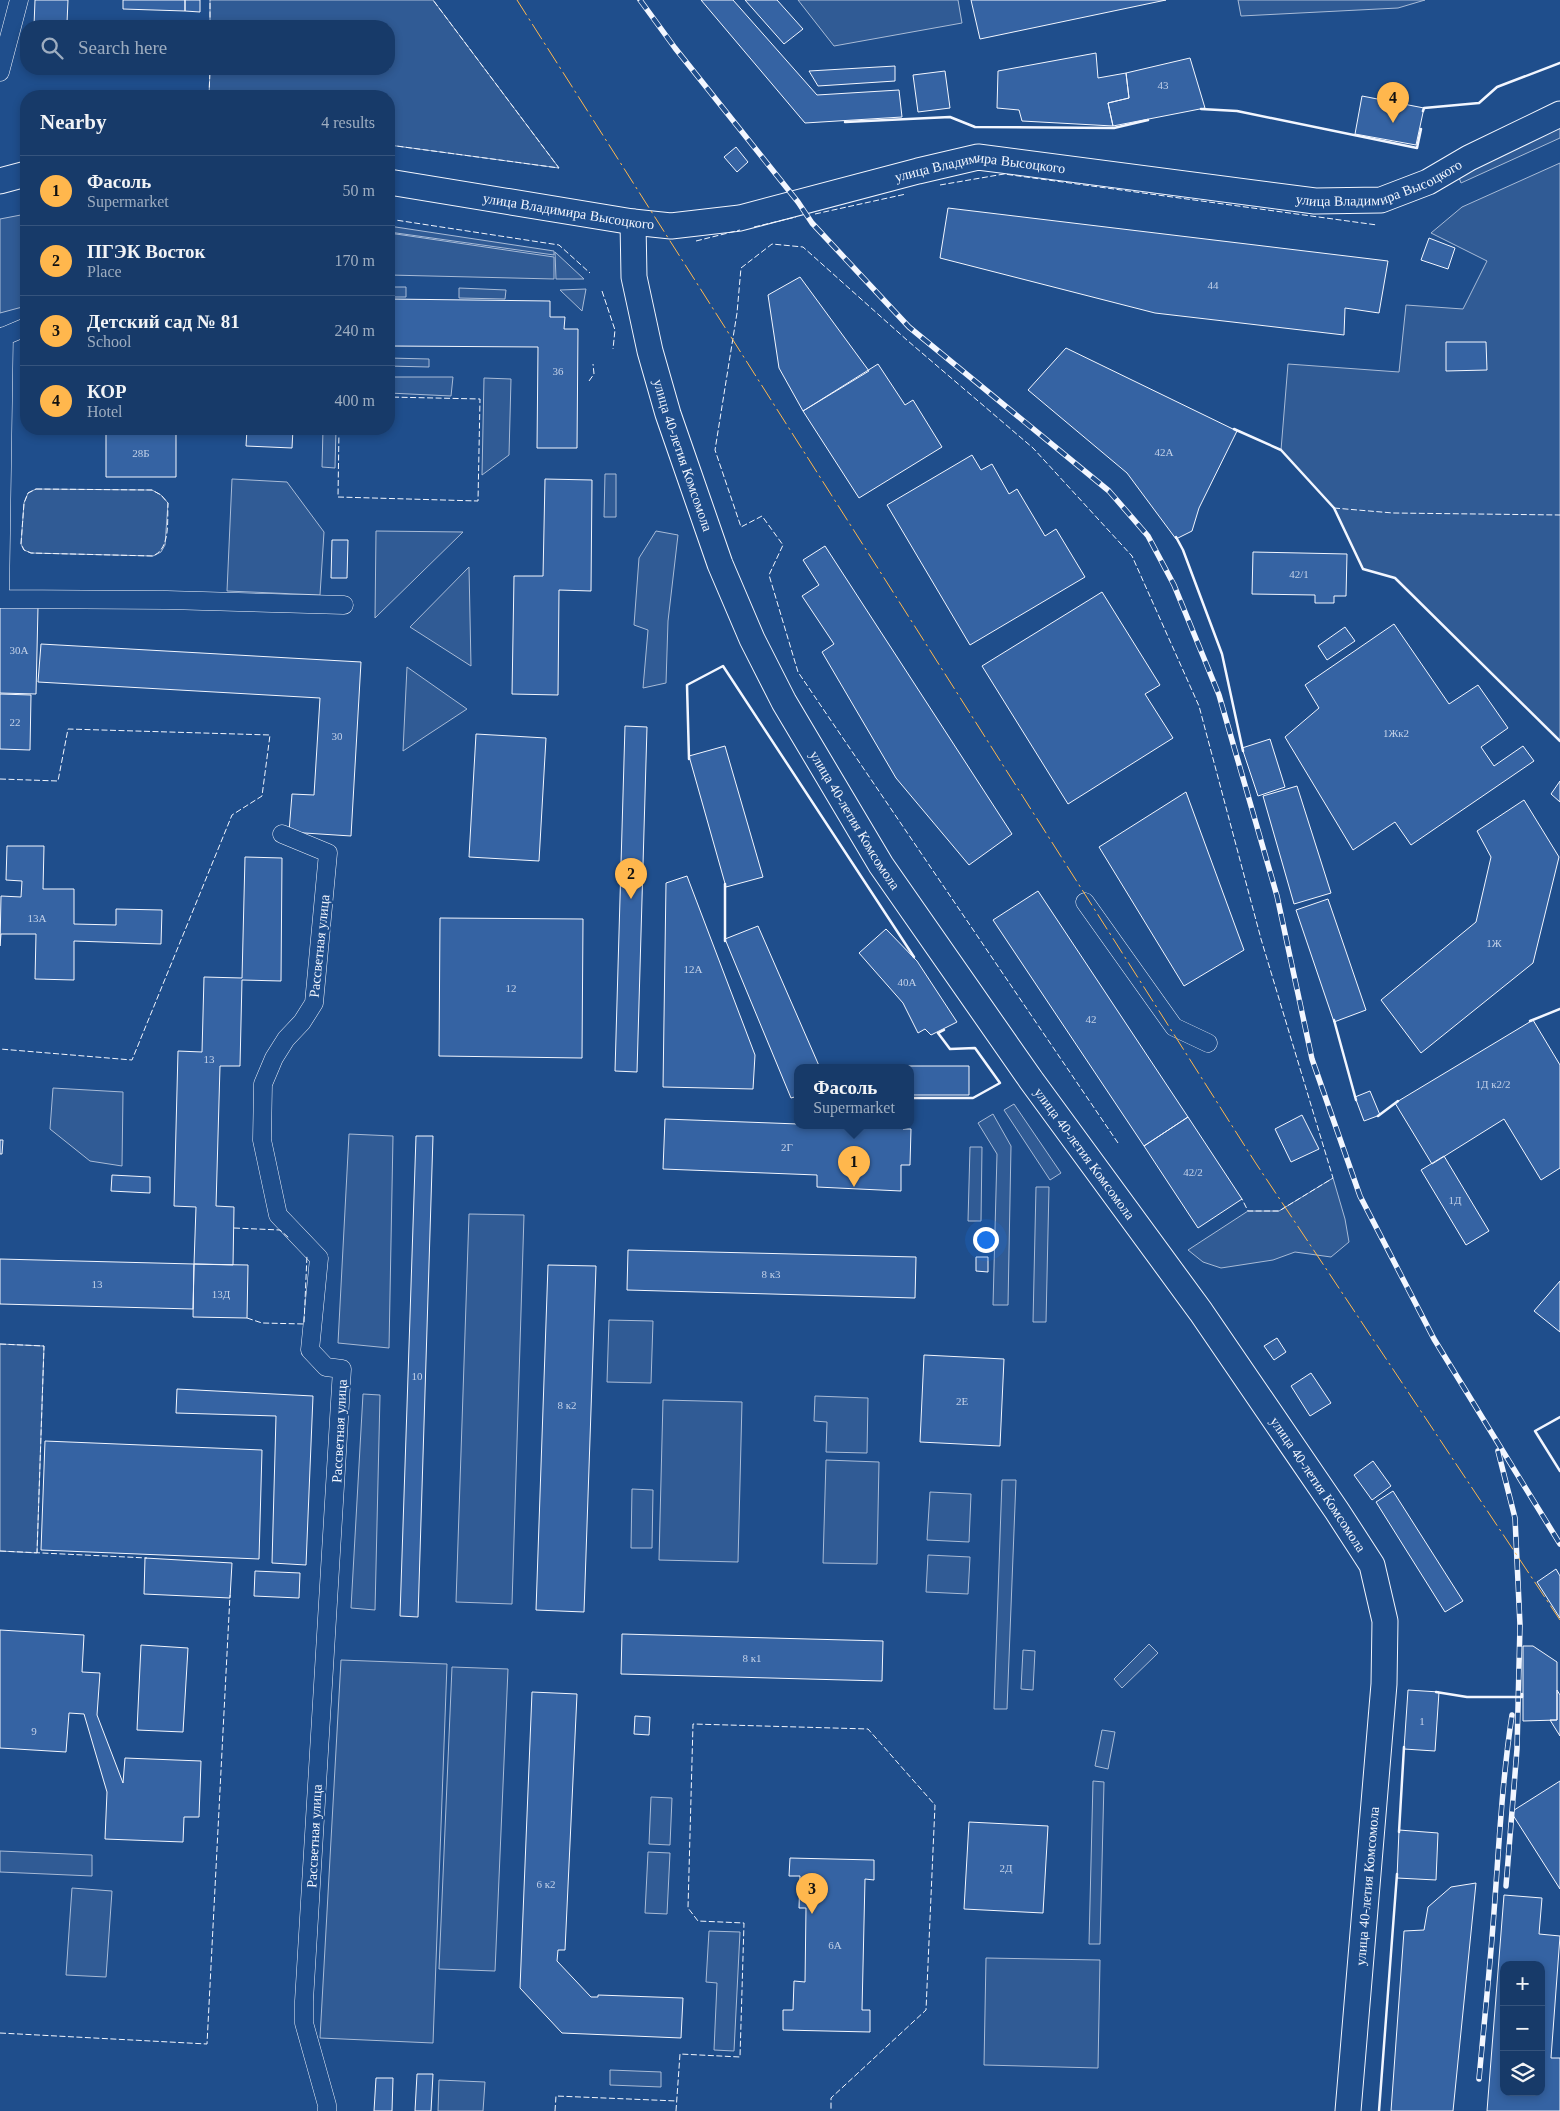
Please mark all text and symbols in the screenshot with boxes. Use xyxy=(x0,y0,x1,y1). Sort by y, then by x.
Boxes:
search box xyxy=(20,20,395,75)
icon: search xyxy=(38,34,66,62)
text: Search here xyxy=(78,37,167,58)
house number: 43 xyxy=(1158,79,1169,91)
pin: 4 xyxy=(1377,82,1409,123)
text: Nearby xyxy=(40,110,107,134)
text: 4 results xyxy=(321,114,375,131)
street label: улица Владимира Высоцкого xyxy=(893,150,1066,185)
street label: улица Владимира Высоцкого xyxy=(1295,157,1465,209)
text: Фасоль xyxy=(87,171,151,192)
text: 1 xyxy=(52,182,60,199)
text: 50 m xyxy=(343,182,375,199)
street label: улица Владимира Высоцкого xyxy=(482,191,655,232)
text: Supermarket xyxy=(87,193,169,210)
text: ПГЭК Восток xyxy=(87,241,205,262)
text: 2 xyxy=(52,252,60,269)
text: 170 m xyxy=(335,252,375,269)
text: Place xyxy=(87,263,122,280)
house number: 44 xyxy=(1208,279,1219,291)
text: Детский сад № 81 xyxy=(87,311,240,332)
text: 3 xyxy=(52,322,60,339)
text: 240 m xyxy=(335,322,375,339)
text: School xyxy=(87,333,131,350)
house number: 36 xyxy=(553,365,564,377)
street label: улица 40-летия Комсомола xyxy=(650,377,715,534)
text: КОР xyxy=(87,381,127,402)
text: 4 xyxy=(52,392,60,409)
text: 400 m xyxy=(335,392,375,409)
text: Hotel xyxy=(87,403,123,420)
house number: 42А xyxy=(1155,446,1174,458)
house number: 28Б xyxy=(132,447,150,459)
house number: 42/1 xyxy=(1289,568,1309,580)
house number: 30А xyxy=(10,644,29,656)
house number: 22 xyxy=(10,716,21,728)
house number: 1Жк2 xyxy=(1383,727,1409,739)
house number: 30 xyxy=(332,730,343,742)
street label: улица 40-летия Комсомола xyxy=(807,748,903,893)
pin: 2 xyxy=(615,858,647,899)
street label: Рассветная улица xyxy=(307,893,332,998)
house number: 13А xyxy=(28,912,47,924)
house number: 1Ж xyxy=(1486,937,1502,949)
house number: 12А xyxy=(684,963,703,975)
house number: 40А xyxy=(898,976,917,988)
house number: 12 xyxy=(506,982,517,994)
house number: 42 xyxy=(1086,1013,1097,1025)
house number: 13 xyxy=(204,1053,215,1065)
popup xyxy=(794,1064,914,1129)
text: Фасоль xyxy=(813,1077,877,1098)
house number: 1Д к2/2 xyxy=(1475,1078,1511,1090)
street label: улица 40-летия Комсомола xyxy=(1031,1085,1138,1223)
text: Supermarket xyxy=(813,1099,895,1116)
house number: 2Г xyxy=(781,1141,793,1153)
pin: 1 xyxy=(838,1146,870,1187)
house number: 42/2 xyxy=(1183,1166,1203,1178)
house number: 1Д xyxy=(1448,1194,1462,1206)
your location xyxy=(973,1227,999,1253)
house number: 8 к3 xyxy=(761,1268,781,1280)
house number: 13 xyxy=(92,1278,103,1290)
house number: 13Д xyxy=(212,1288,231,1300)
house number: 10 xyxy=(412,1370,423,1382)
street label: Рассветная улица xyxy=(329,1378,350,1483)
house number: 2Е xyxy=(956,1395,968,1407)
house number: 8 к2 xyxy=(557,1399,577,1411)
street label: улица 40-летия Комсомола xyxy=(1267,1414,1369,1556)
house number: 8 к1 xyxy=(742,1652,762,1664)
house number: 1 xyxy=(1419,1715,1425,1727)
house number: 9 xyxy=(31,1725,37,1737)
street label: Рассветная улица xyxy=(304,1783,325,1888)
street label: улица 40-летия Комсомола xyxy=(1353,1805,1382,1966)
house number: 2Д xyxy=(999,1862,1013,1874)
pin: 3 xyxy=(796,1873,828,1914)
house number: 6 к2 xyxy=(536,1878,556,1890)
house number: 6А xyxy=(828,1939,842,1951)
map controls xyxy=(1500,1961,1545,2096)
button: + xyxy=(1500,1961,1545,2006)
button: − xyxy=(1500,2006,1545,2051)
button: layers xyxy=(1500,2051,1545,2096)

